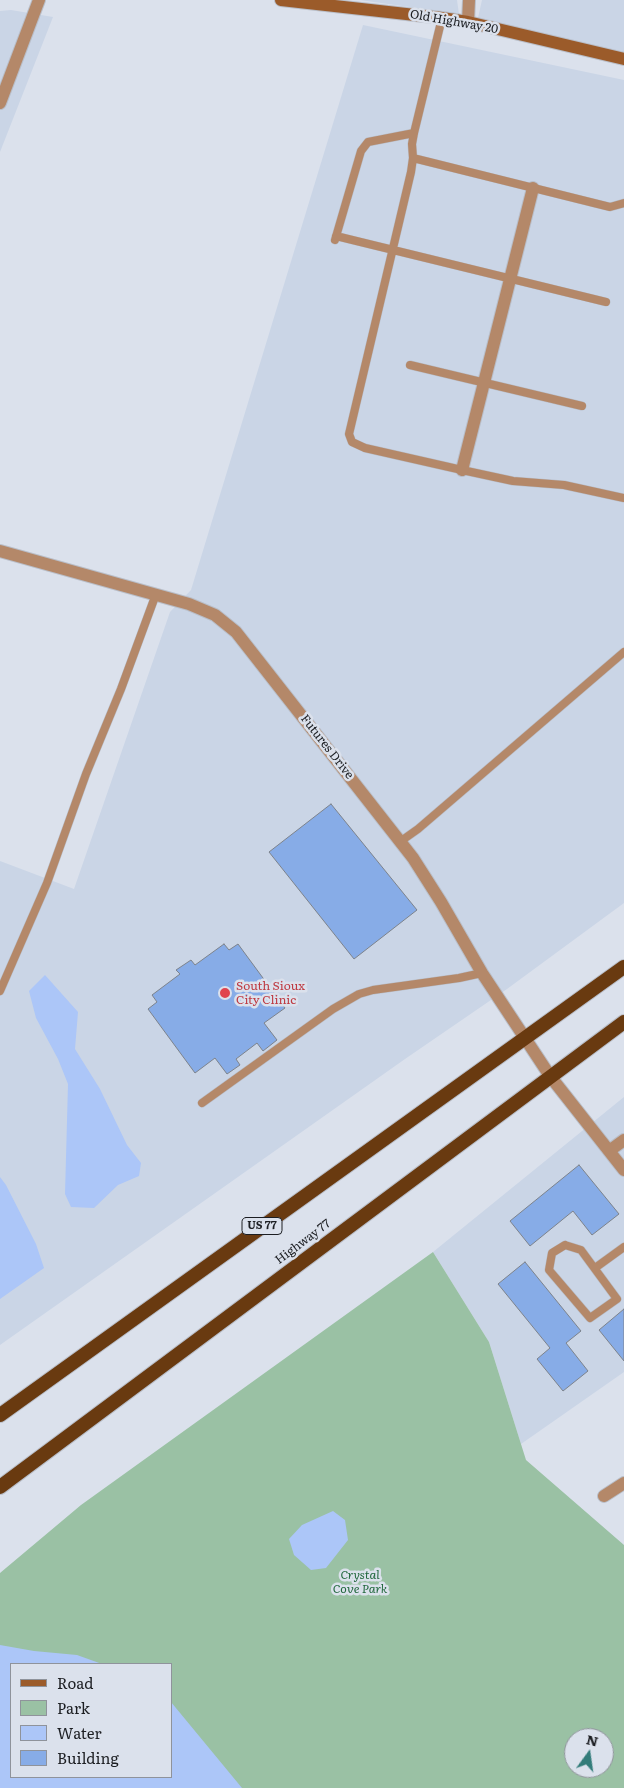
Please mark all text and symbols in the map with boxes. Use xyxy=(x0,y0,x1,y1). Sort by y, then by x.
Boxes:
street label: Old Highway 20 xyxy=(409,7,499,37)
street label: Futures Drive xyxy=(297,712,357,782)
place label: South Sioux City Clinic xyxy=(236,979,305,1007)
marker: South Sioux City Clinic xyxy=(218,986,232,1000)
street label: Highway 77 xyxy=(272,1217,334,1267)
road number: US 77 xyxy=(242,1218,282,1234)
park label: Crystal Cove Park xyxy=(333,1568,387,1596)
legend xyxy=(10,1663,172,1778)
text: Road xyxy=(57,1671,93,1694)
text: Park xyxy=(57,1696,90,1719)
text: Water xyxy=(57,1721,102,1744)
north arrow xyxy=(564,1728,614,1778)
text: N xyxy=(584,1728,601,1751)
text: Building xyxy=(57,1746,119,1769)

